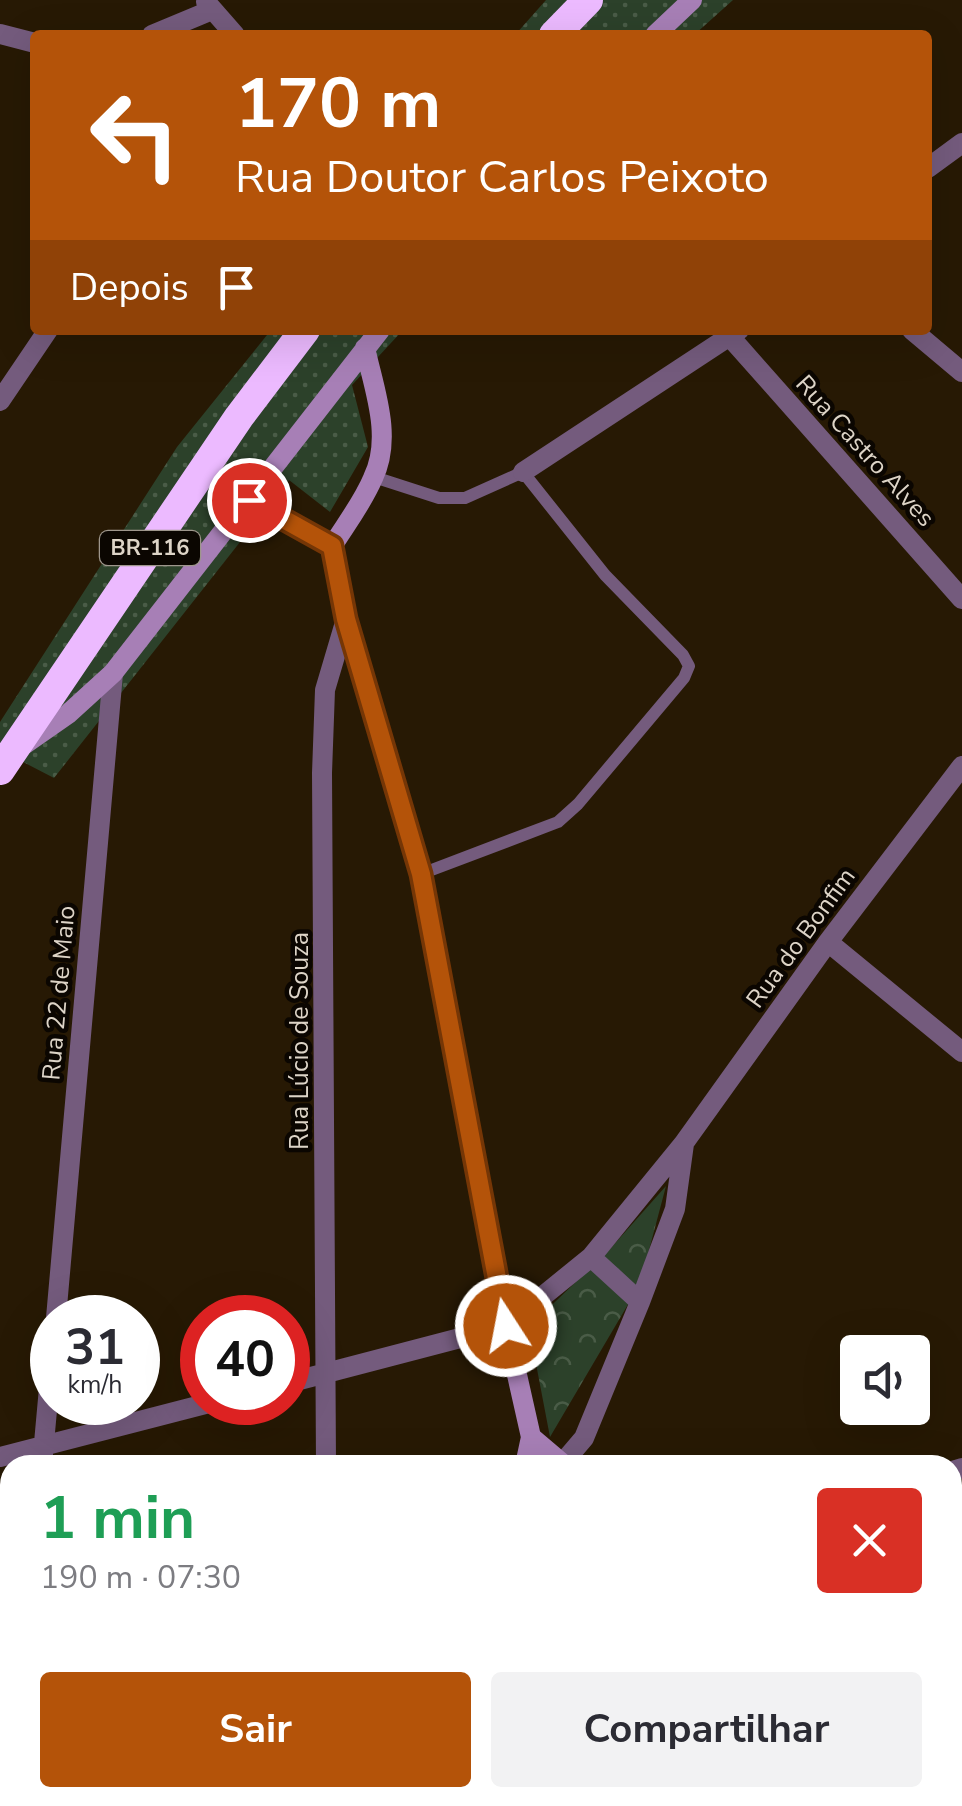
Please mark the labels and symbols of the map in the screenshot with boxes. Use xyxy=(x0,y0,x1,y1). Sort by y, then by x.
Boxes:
street label: Rua Castro Alves xyxy=(788,368,942,534)
pin xyxy=(207,458,292,543)
road number: BR-116 xyxy=(100,531,200,565)
street label: Rua do Bonfim xyxy=(739,861,863,1015)
street label: Rua 22 de Maio xyxy=(34,904,84,1082)
street label: Rua Lúcio de Souza xyxy=(283,932,317,1150)
position arrow xyxy=(454,1274,558,1378)
speed limit sign: 40 xyxy=(180,1295,310,1425)

